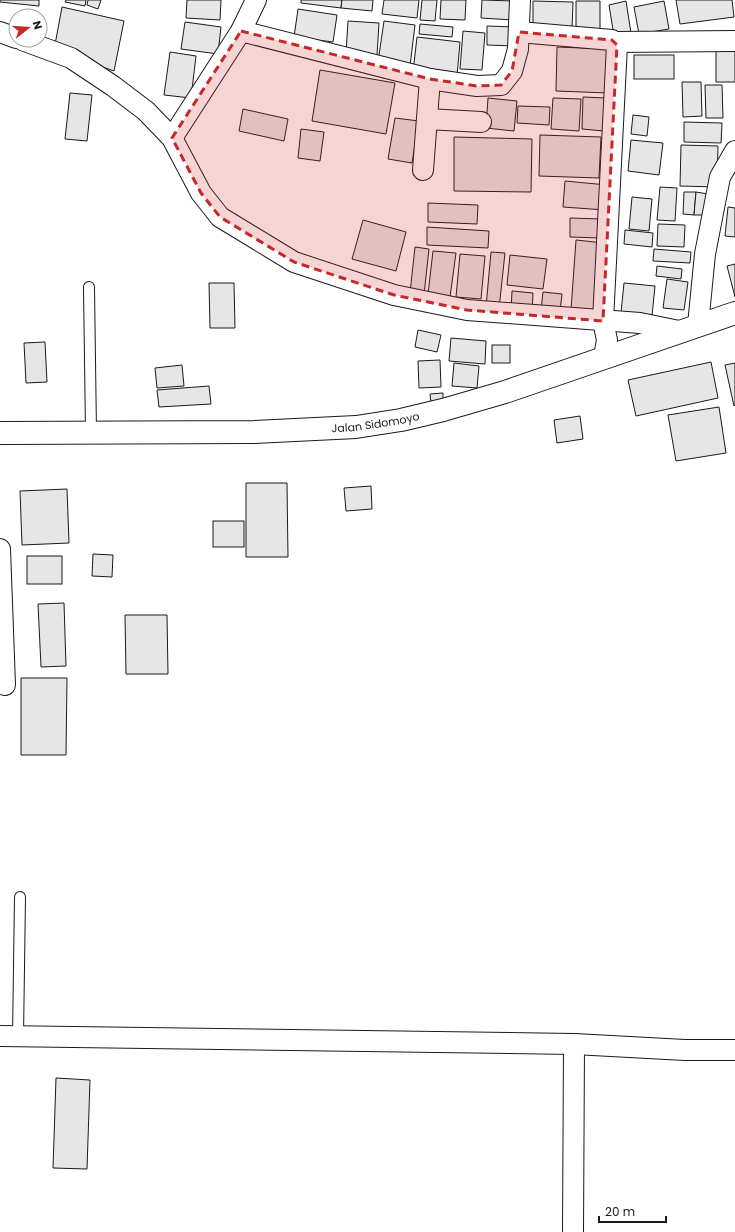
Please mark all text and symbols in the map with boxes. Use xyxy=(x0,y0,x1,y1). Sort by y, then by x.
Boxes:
north arrow xyxy=(8,8,48,48)
text: N xyxy=(29,19,46,31)
street label: Jalan Sidomoyo xyxy=(331,408,421,436)
scale bar xyxy=(599,1198,666,1224)
text: 20 m xyxy=(605,1203,635,1220)

